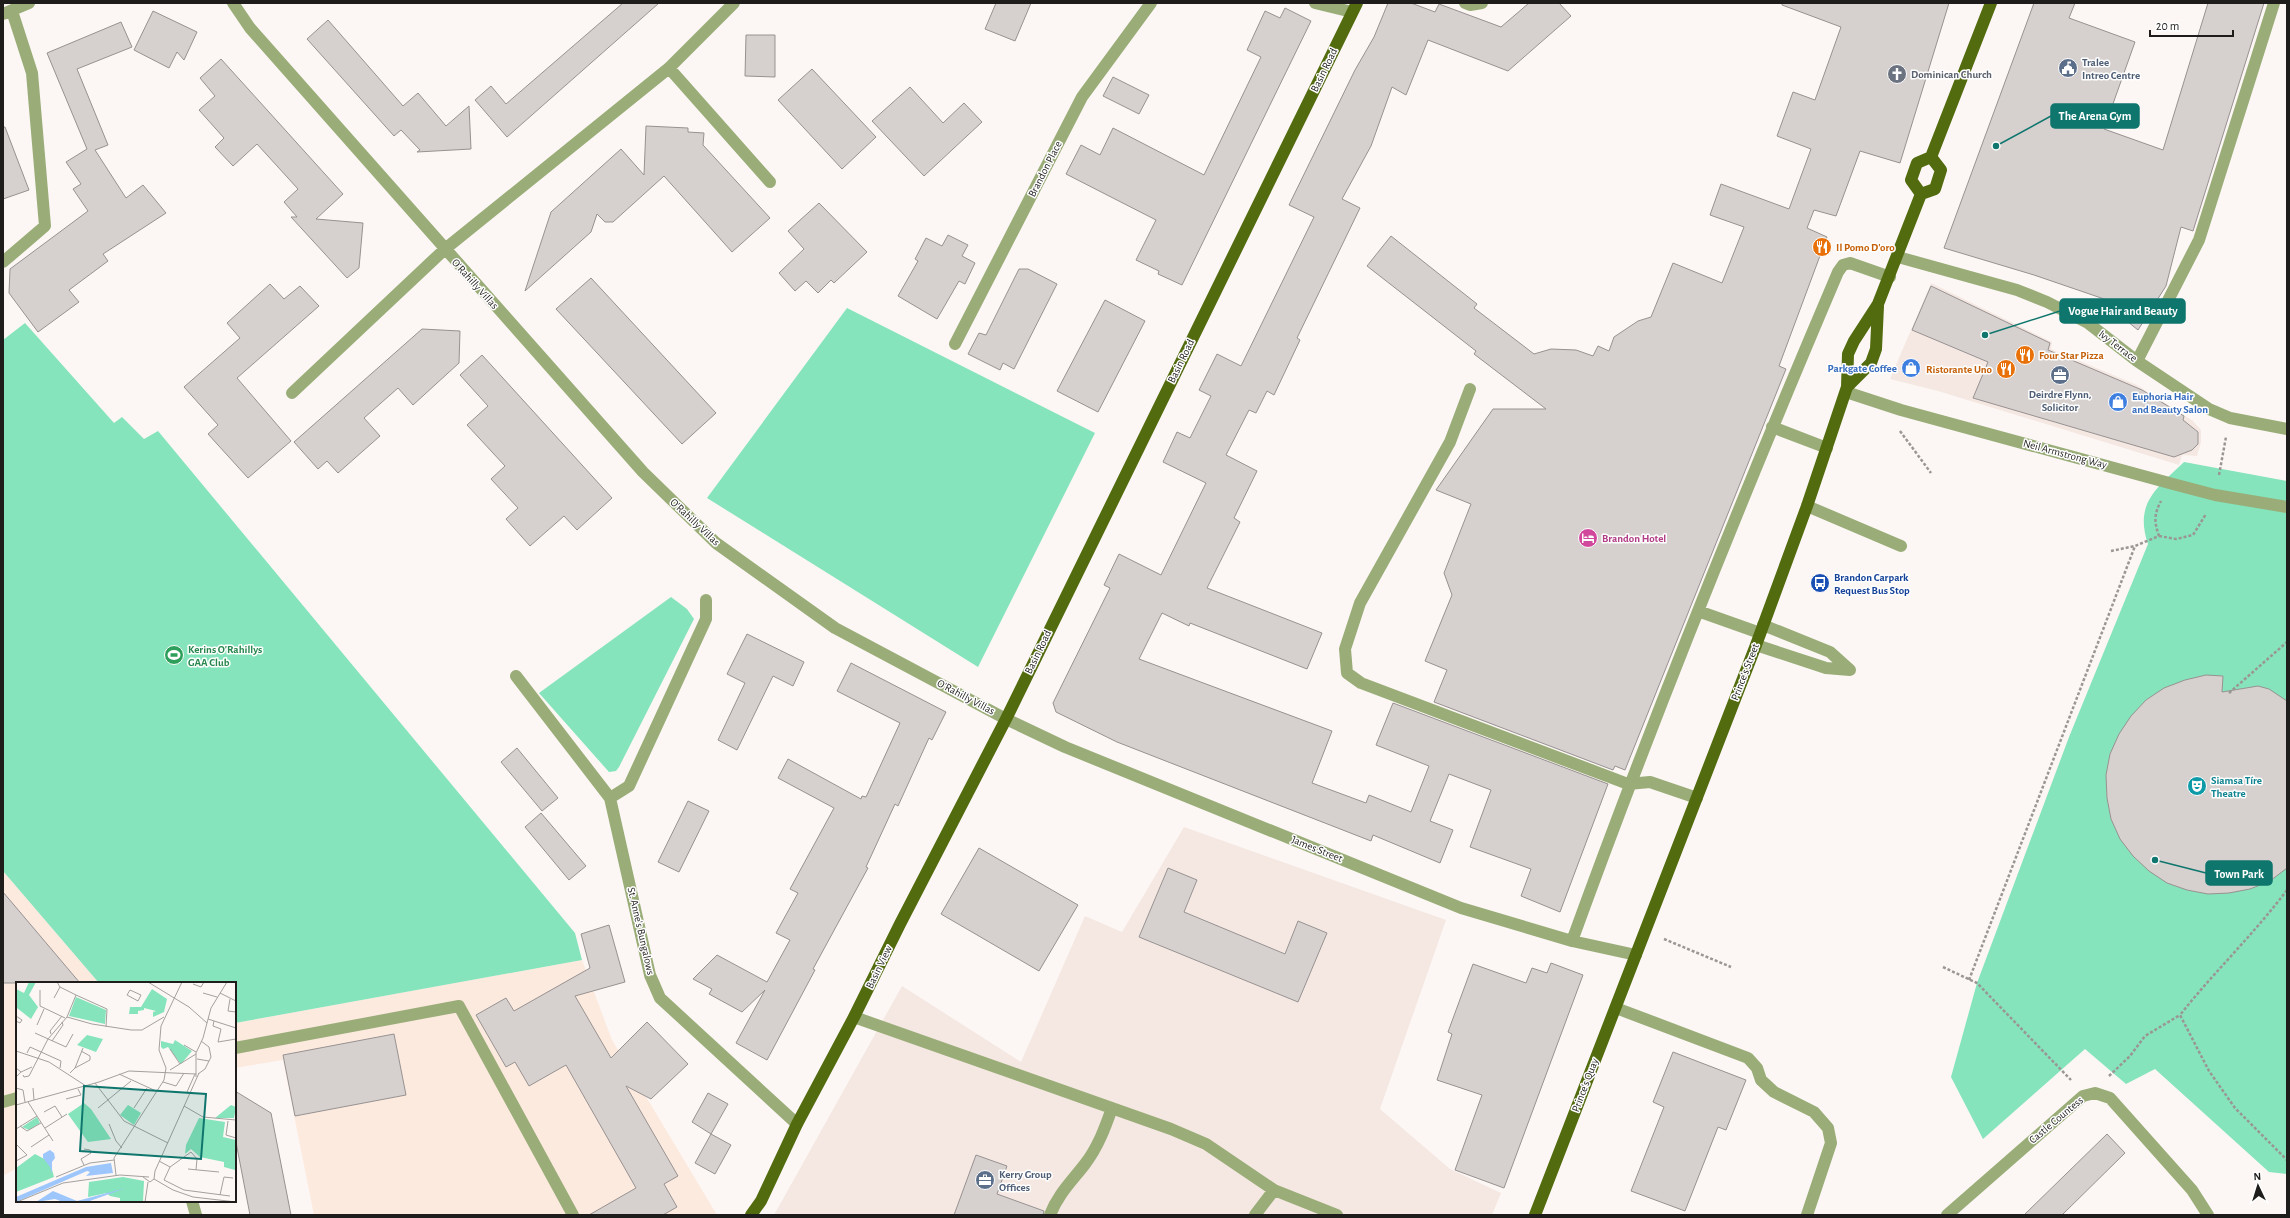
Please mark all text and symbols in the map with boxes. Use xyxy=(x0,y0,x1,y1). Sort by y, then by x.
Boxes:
scale bar xyxy=(2150,12,2233,38)
text: 20 m xyxy=(2156,20,2179,32)
street label: Basin Road xyxy=(1309,46,1339,94)
public building icon: Tralee Intreo Centre xyxy=(2057,57,2079,79)
place label: Tralee Intreo Centre xyxy=(2082,57,2140,81)
church icon: Dominican Church xyxy=(1886,63,1908,85)
place label: Dominican Church xyxy=(1911,69,1992,80)
callout: The Arena Gym xyxy=(2051,104,2139,128)
text: The Arena Gym xyxy=(2059,110,2132,123)
street label: Brandon Place xyxy=(1026,139,1064,199)
restaurant icon: Il Pomo D'oro xyxy=(1811,236,1833,258)
place label: Il Pomo D'oro xyxy=(1836,242,1895,253)
street label: O'Rahilly Villas xyxy=(450,257,500,311)
callout: Vogue Hair and Beauty xyxy=(2060,299,2185,323)
text: Vogue Hair and Beauty xyxy=(2068,305,2178,318)
street label: Ivy Terrace xyxy=(2097,328,2139,364)
street label: Basin Road xyxy=(1166,337,1196,385)
restaurant icon: Four Star Pizza xyxy=(2014,344,2036,366)
place label: Four Star Pizza xyxy=(2039,350,2105,361)
shop icon: Parkgate Coffee xyxy=(1900,357,1922,379)
restaurant icon: Ristorante Uno xyxy=(1995,358,2017,380)
place label: Parkgate Coffee xyxy=(1828,363,1897,374)
place label: Ristorante Uno xyxy=(1926,364,1993,375)
office icon: Deirdre Flynn, Solicitor xyxy=(2049,364,2071,386)
place label: Deirdre Flynn, Solicitor xyxy=(2029,389,2092,413)
shop icon: Euphoria Hair and Beauty Salon xyxy=(2107,391,2129,413)
place label: Euphoria Hair and Beauty Salon xyxy=(2132,391,2208,415)
street label: Neil Armstrong Way xyxy=(2022,438,2108,471)
street label: O'Rahilly Villas xyxy=(668,496,722,548)
hotel icon: Brandon Hotel xyxy=(1577,527,1599,549)
place label: Brandon Hotel xyxy=(1602,533,1666,544)
bus stop icon: Brandon Carpark Request Bus Stop xyxy=(1809,572,1831,594)
place label: Brandon Carpark Request Bus Stop xyxy=(1834,572,1910,596)
street label: Basin Road xyxy=(1023,628,1053,676)
street label: Prince's Street xyxy=(1729,642,1761,702)
sports icon: Kerins O'Rahillys GAA Club xyxy=(163,644,185,666)
place label: Kerins O'Rahillys GAA Club xyxy=(188,644,262,668)
street label: O'Rahilly Villas xyxy=(935,677,997,717)
theatre icon: Siamsa Tíre Theatre xyxy=(2186,775,2208,797)
place label: Siamsa Tíre Theatre xyxy=(2211,775,2262,799)
street label: James Street xyxy=(1290,834,1344,864)
callout: Town Park xyxy=(2206,861,2272,885)
text: Town Park xyxy=(2214,868,2264,880)
street label: St. Anne's Bungalows xyxy=(626,886,656,976)
street label: Basin View xyxy=(864,943,894,990)
inset map xyxy=(16,982,236,1202)
street label: Prince's Quay xyxy=(1570,1056,1600,1113)
street label: Castle Countess xyxy=(2027,1094,2085,1146)
north arrow xyxy=(2238,1166,2278,1206)
office icon: Kerry Group Offices xyxy=(974,1169,996,1191)
place label: Kerry Group Offices xyxy=(999,1169,1052,1193)
text: N xyxy=(2253,1171,2262,1182)

